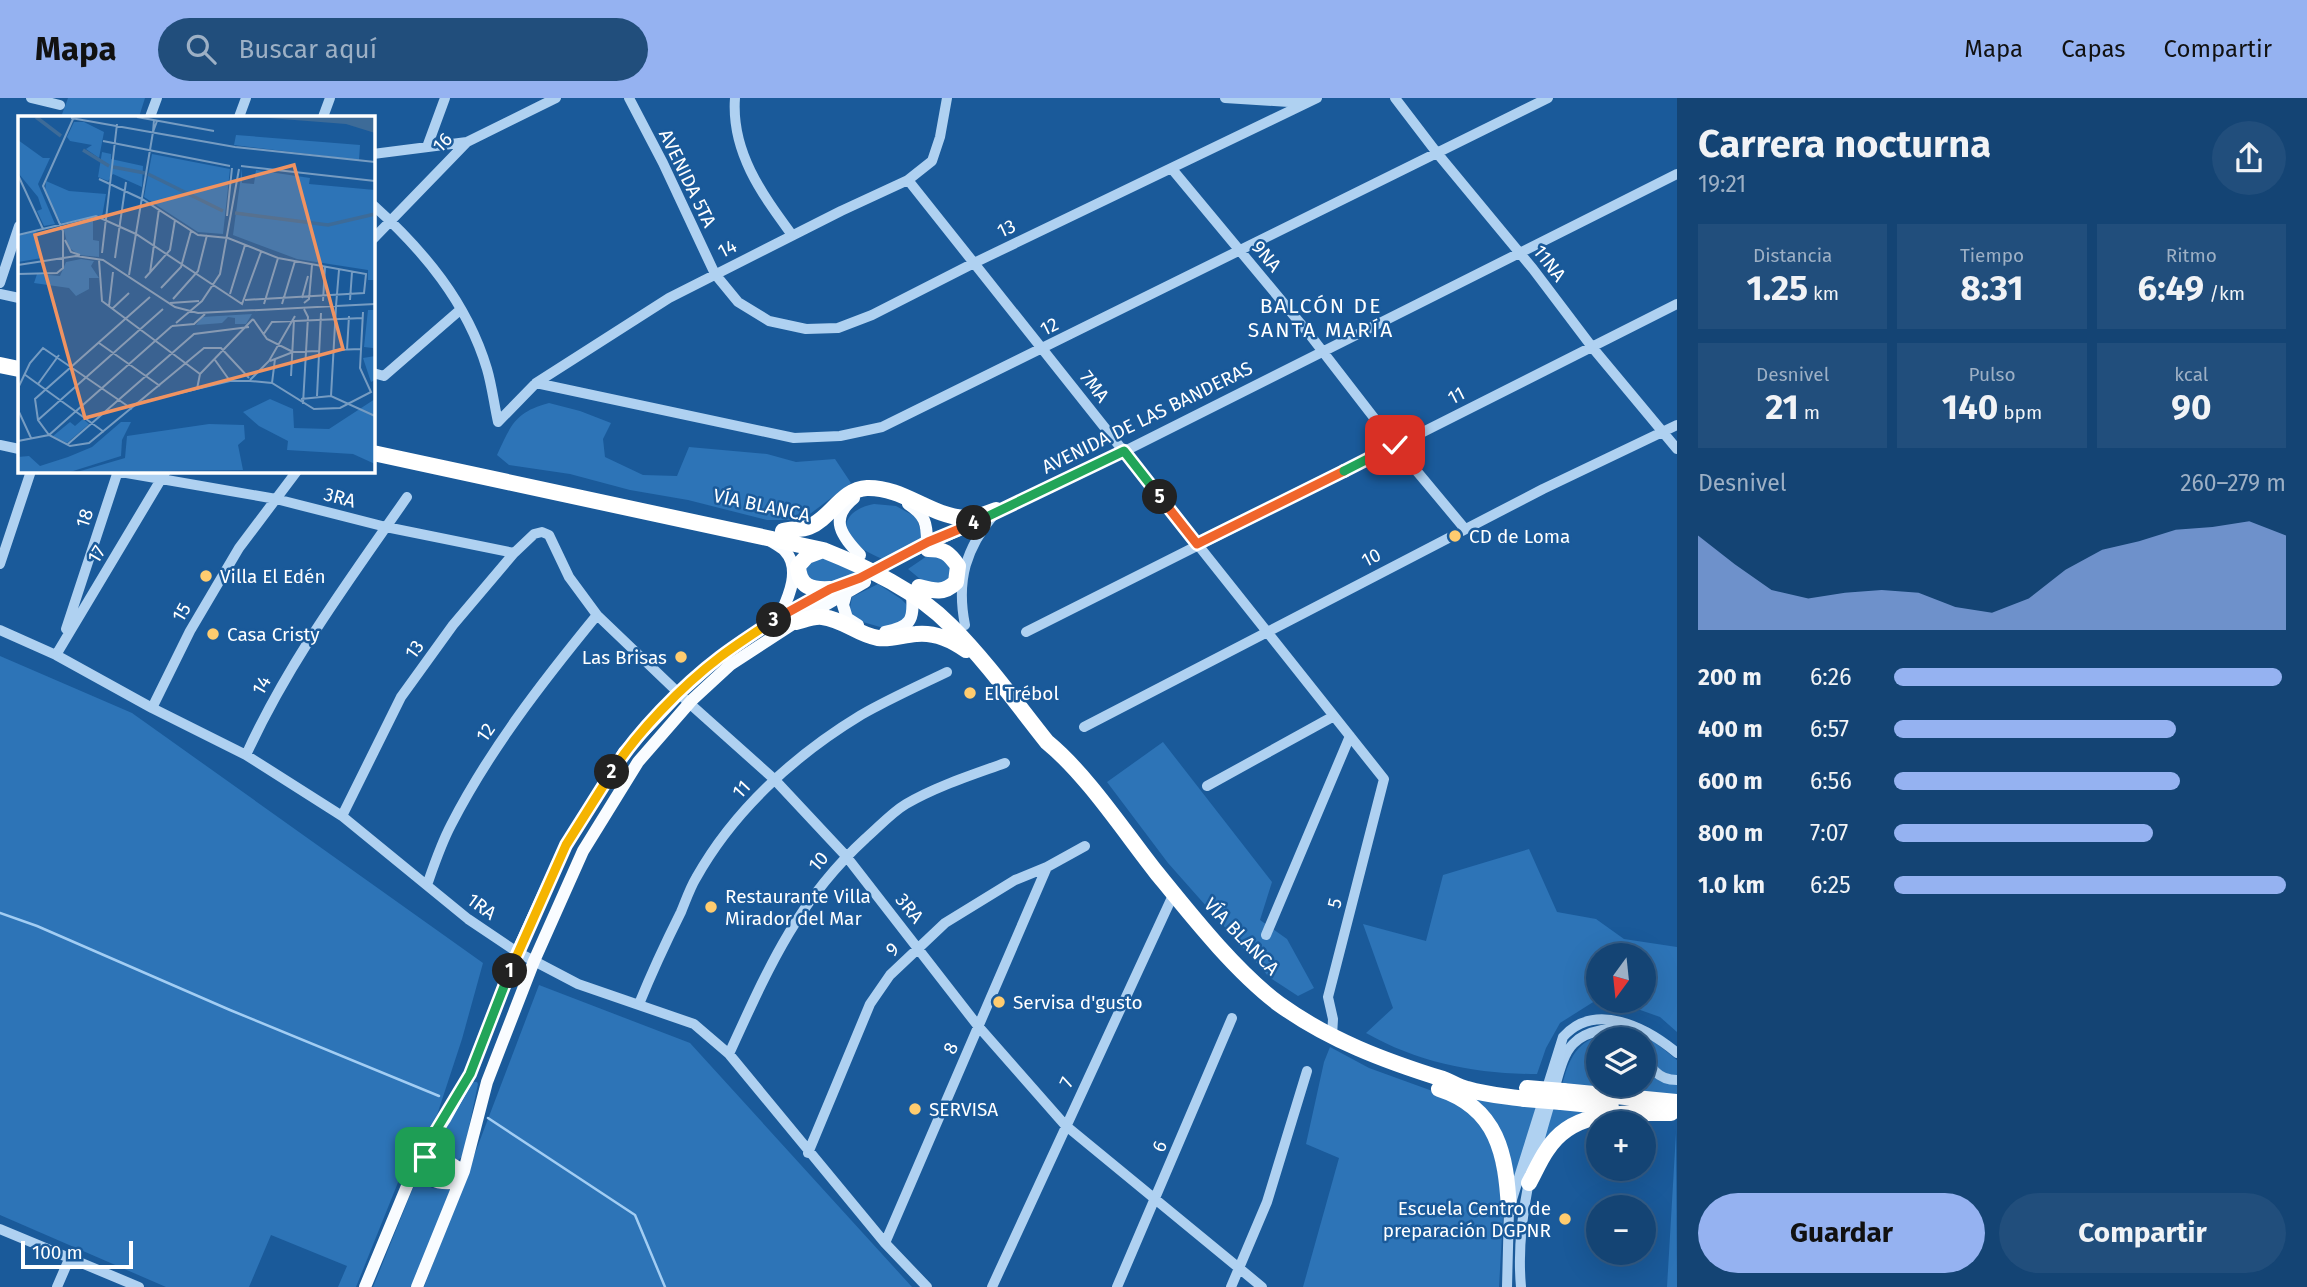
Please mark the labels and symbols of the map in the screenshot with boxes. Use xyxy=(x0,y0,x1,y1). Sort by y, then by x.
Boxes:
inset map xyxy=(18,116,374,472)
street label: AVENIDA 5TA xyxy=(654,125,721,231)
street label: 16 xyxy=(428,128,457,157)
street label: 13 xyxy=(993,214,1019,243)
street label: 14 xyxy=(714,234,741,263)
street label: 9NA xyxy=(1247,236,1286,277)
street label: 11NA xyxy=(1528,240,1571,286)
district label: BALCÓN DE SANTA MARÍA xyxy=(1248,293,1394,343)
street label: 12 xyxy=(1036,312,1062,341)
street label: AVENIDA DE LAS BANDERAS xyxy=(1038,356,1256,479)
street label: 7MA xyxy=(1075,366,1114,407)
street label: 11 xyxy=(1444,382,1469,409)
pin xyxy=(1365,415,1425,475)
pin: 5 xyxy=(1142,480,1178,514)
street label: 3RA xyxy=(321,482,358,513)
street label: VÍA BLANCA xyxy=(711,484,813,527)
street label: 18 xyxy=(71,506,98,531)
pin: 4 xyxy=(956,506,992,540)
place label: CD de Loma xyxy=(1469,525,1570,548)
marker: CD de Loma xyxy=(1447,528,1463,544)
street label: 17 xyxy=(82,541,111,567)
street label: 10 xyxy=(1358,543,1385,572)
place label: Villa El Edén xyxy=(220,565,326,588)
marker: Villa El Edén xyxy=(198,568,214,584)
street label: 15 xyxy=(167,599,196,626)
pin: 3 xyxy=(756,602,792,638)
place label: Casa Cristy xyxy=(227,623,320,646)
marker: Casa Cristy xyxy=(205,626,221,642)
street label: 13 xyxy=(400,635,429,663)
place label: Las Brisas xyxy=(582,646,667,669)
marker: Las Brisas xyxy=(673,649,689,665)
street label: 14 xyxy=(247,672,276,699)
place label: El Trébol xyxy=(984,682,1059,705)
marker: El Trébol xyxy=(962,685,978,701)
street label: 12 xyxy=(471,718,500,746)
pin: 2 xyxy=(594,754,630,790)
street label: 11 xyxy=(727,776,755,803)
street label: 10 xyxy=(804,847,833,876)
place label: Restaurante Villa Mirador del Mar xyxy=(725,885,871,930)
street label: 1RA xyxy=(463,888,501,925)
street label: 3RA xyxy=(891,889,929,928)
street label: VÍA BLANCA xyxy=(1199,893,1284,980)
street label: 5 xyxy=(1322,896,1347,911)
marker: Restaurante Villa Mirador del Mar xyxy=(703,899,719,915)
street label: 9 xyxy=(881,938,904,961)
north arrow xyxy=(1586,943,1656,1013)
pin: 1 xyxy=(492,954,528,988)
place label: Servisa d'gusto xyxy=(1013,991,1143,1014)
marker: Servisa d'gusto xyxy=(991,994,1007,1010)
street label: 8 xyxy=(938,1039,963,1058)
street label: 7 xyxy=(1054,1074,1079,1091)
place label: SERVISA xyxy=(929,1098,998,1121)
marker: SERVISA xyxy=(907,1101,923,1117)
pin xyxy=(395,1127,455,1187)
street label: 6 xyxy=(1147,1137,1172,1155)
place label: Escuela Centro de preparación DGPNR xyxy=(1383,1197,1551,1242)
marker: Escuela Centro de preparación DGPNR xyxy=(1557,1211,1573,1227)
scale bar xyxy=(21,1238,133,1270)

